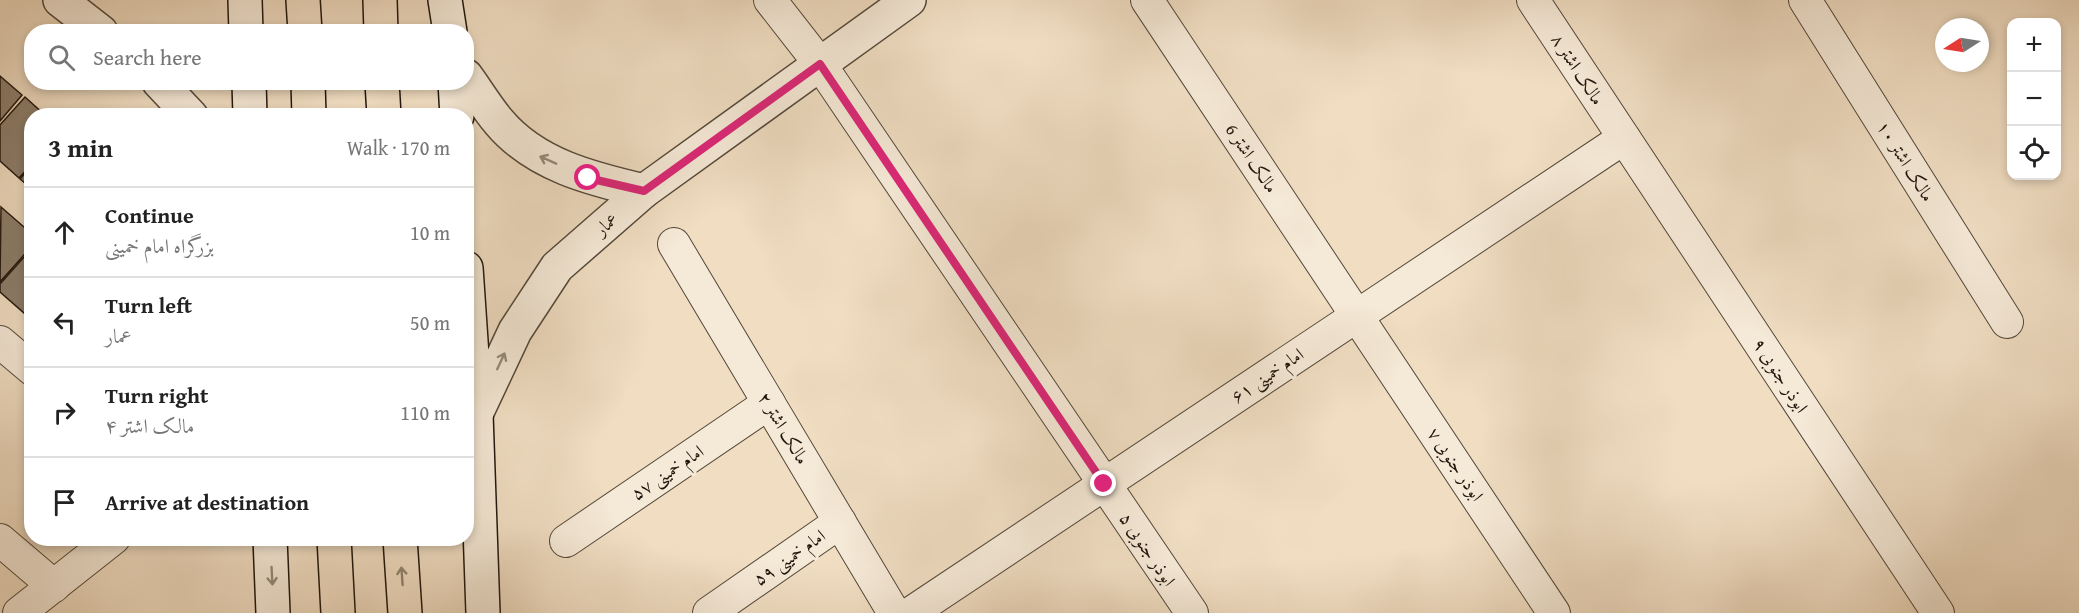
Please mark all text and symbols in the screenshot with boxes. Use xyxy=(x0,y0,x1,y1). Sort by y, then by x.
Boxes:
north arrow xyxy=(1935,18,1989,72)
map controls xyxy=(2007,18,2061,180)
button: + xyxy=(2007,18,2061,72)
search box xyxy=(24,24,474,90)
street label: مالک اشتر ۸ xyxy=(1545,28,1611,110)
icon: search xyxy=(45,41,78,74)
text: Search here xyxy=(93,41,202,73)
button: − xyxy=(2007,72,2061,126)
street label: مالک اشتر ۱۰ xyxy=(1870,115,1942,207)
street label: مالک اشتر 6 xyxy=(1219,118,1285,198)
button: locate xyxy=(2007,126,2061,180)
text: 3 min xyxy=(48,128,113,167)
text: Walk · 170 m xyxy=(347,133,450,162)
one-way arrow xyxy=(540,154,558,165)
route start xyxy=(574,164,600,190)
text: Continue xyxy=(105,199,194,231)
street label: عمار xyxy=(587,206,624,243)
icon: ahead xyxy=(48,216,81,249)
text: 10 m xyxy=(410,218,450,247)
text: بزرگراه امام خمینی xyxy=(105,231,214,260)
text: Turn left xyxy=(105,289,192,321)
icon: left xyxy=(48,306,81,339)
text: 50 m xyxy=(410,308,450,337)
text: عمار xyxy=(105,321,132,350)
street label: ابوذر جنوبی ۹ xyxy=(1747,332,1815,418)
street label: امام خمینی ۶۱ xyxy=(1225,341,1311,412)
one-way arrow xyxy=(495,352,507,370)
text: Turn right xyxy=(105,379,208,411)
street label: مالک اشتر ۲ xyxy=(752,387,816,469)
icon: right xyxy=(48,396,81,429)
text: 110 m xyxy=(400,398,450,427)
text: مالک اشتر ۴ xyxy=(105,411,194,440)
street label: ابوذر جنوبی ۷ xyxy=(1421,421,1491,507)
street label: امام خمینی ۵۷ xyxy=(625,438,711,509)
route end xyxy=(1090,470,1116,496)
icon: arrive xyxy=(48,486,81,519)
text: Arrive at destination xyxy=(105,486,309,518)
street label: ابوذر جنوبی ۵ xyxy=(1113,506,1183,592)
street label: امام خمینی ۵۹ xyxy=(747,522,832,594)
one-way arrow xyxy=(266,565,277,585)
one-way arrow xyxy=(397,566,408,586)

